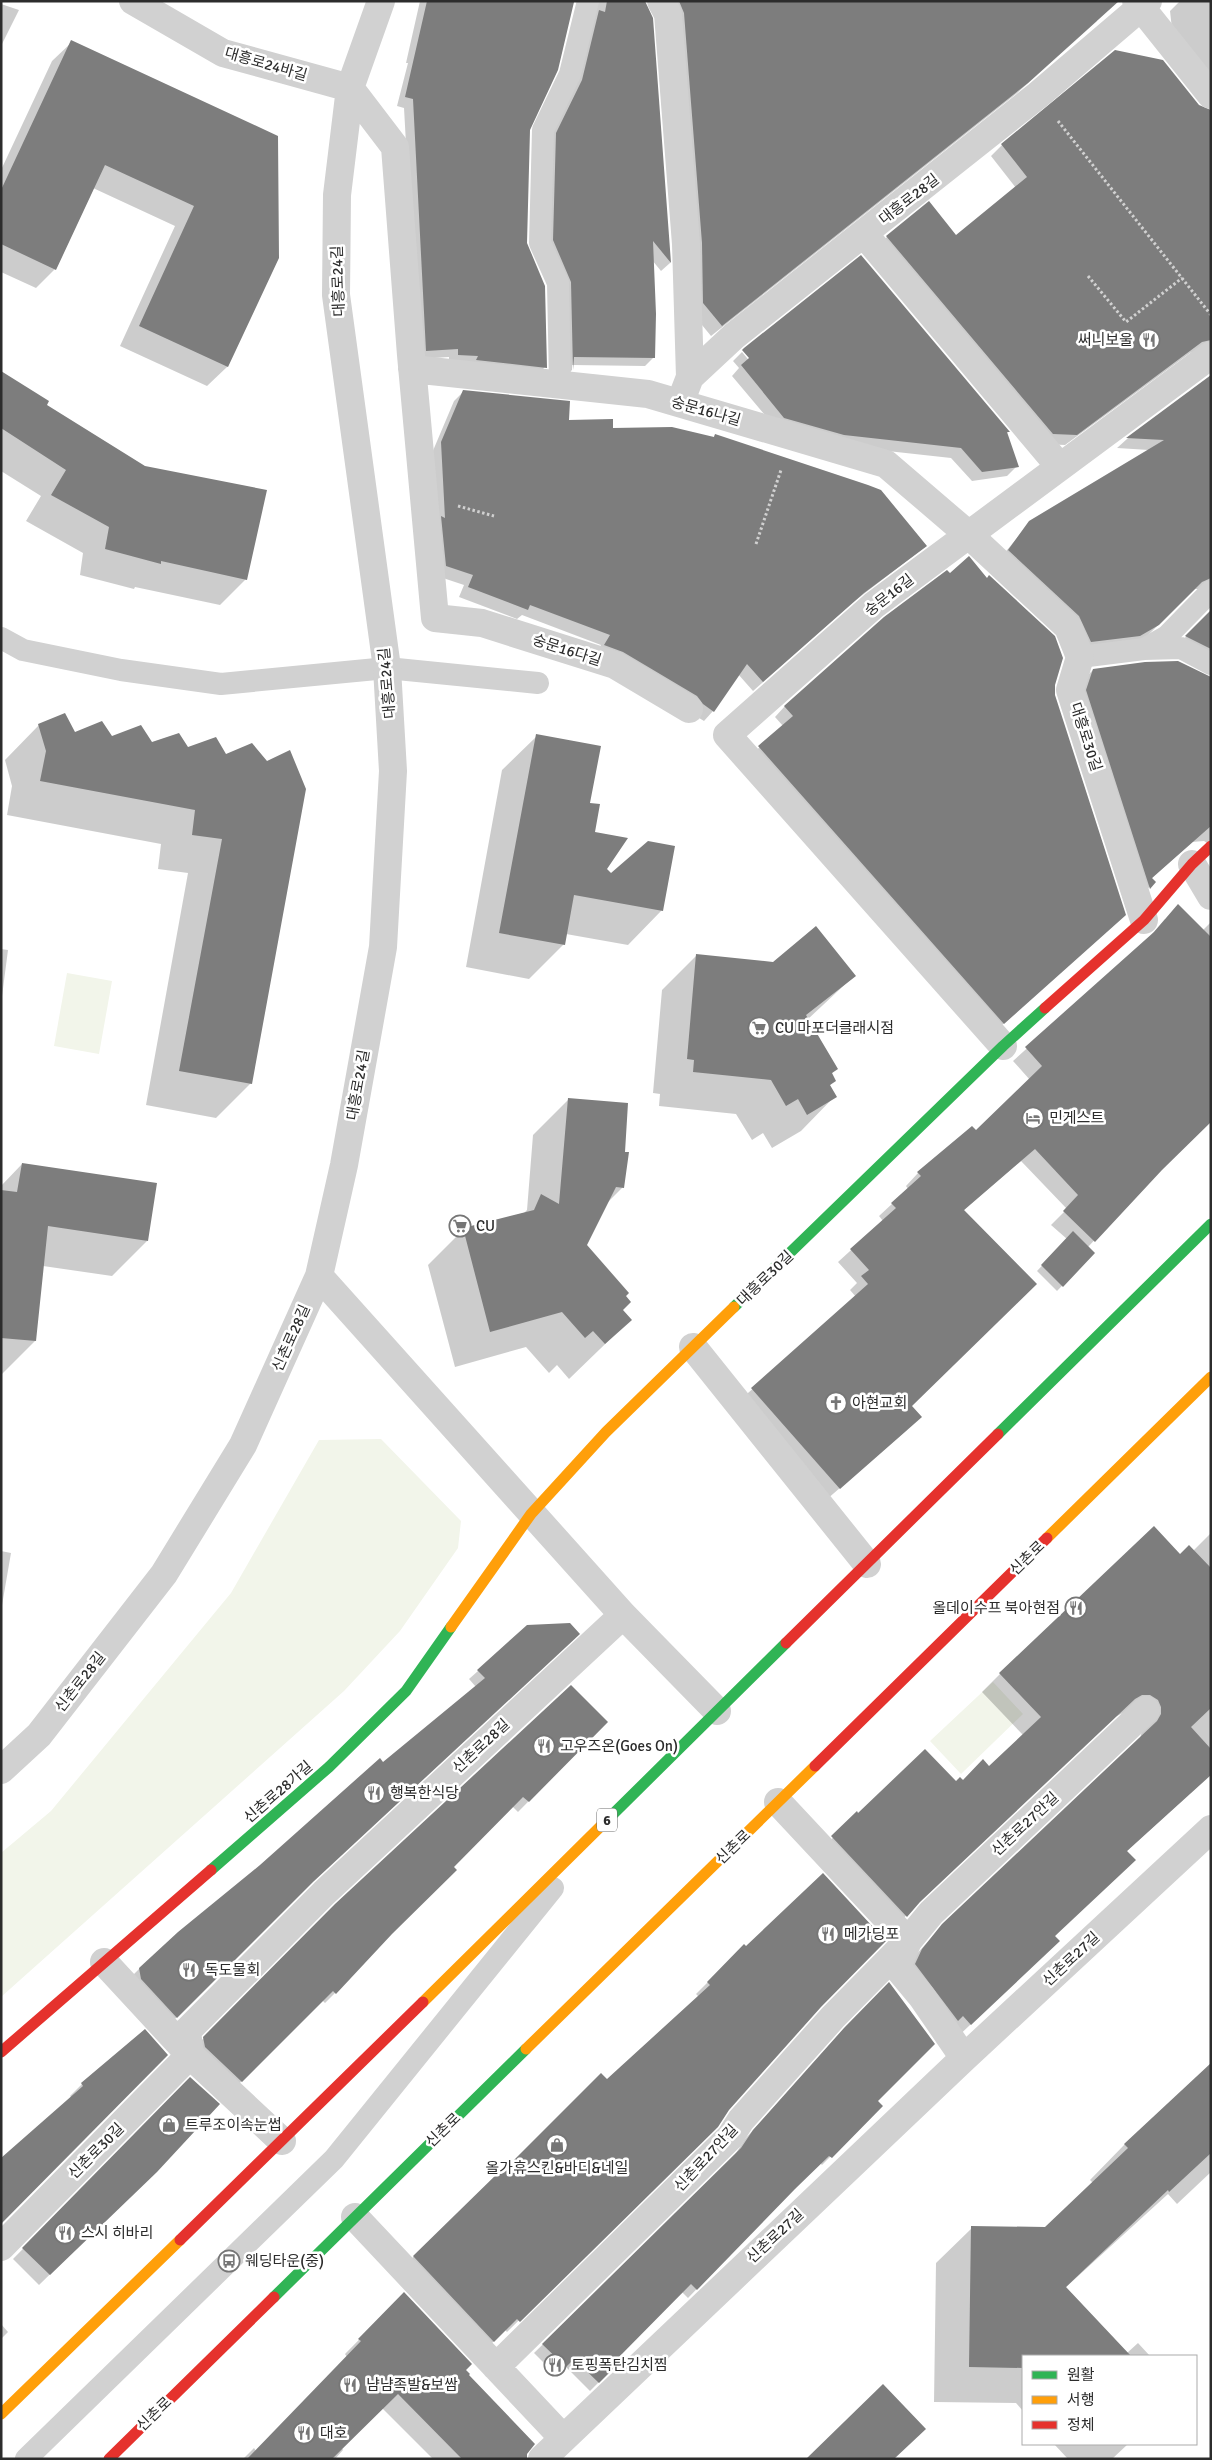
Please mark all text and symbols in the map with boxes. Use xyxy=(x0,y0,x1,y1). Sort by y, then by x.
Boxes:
street label: 대흥로24바길 xyxy=(223,44,309,84)
street label: 대흥로28길 xyxy=(875,170,943,228)
street label: 대흥로24길 xyxy=(328,245,348,317)
restaurant icon: 써니보울 xyxy=(1137,328,1161,352)
place label: 써니보울 xyxy=(1078,331,1133,349)
street label: 숭문16나길 xyxy=(669,393,743,429)
street label: 숭문16길 xyxy=(861,570,917,620)
street label: 숭문16다길 xyxy=(530,630,604,670)
street label: 대흥로24길 xyxy=(375,647,399,719)
street label: 대흥로30길 xyxy=(1066,700,1106,774)
supermarket icon: CU 마포더클래시점 xyxy=(747,1016,771,1040)
place label: CU 마포더클래시점 xyxy=(775,1019,894,1037)
street label: 대흥로24길 xyxy=(343,1048,373,1122)
hotel icon: 민게스트 xyxy=(1021,1106,1045,1130)
place label: 민게스트 xyxy=(1049,1109,1104,1127)
supermarket icon: CU xyxy=(448,1214,472,1238)
place label: CU xyxy=(476,1217,495,1235)
street label: 대흥로30길 xyxy=(733,1247,797,1309)
street label: 신촌로28길 xyxy=(268,1302,314,1374)
church icon: 아현교회 xyxy=(824,1391,848,1415)
place label: 아현교회 xyxy=(852,1394,907,1412)
street label: 신촌로 xyxy=(1006,1537,1048,1579)
restaurant icon: 올데이수프 북아현점 xyxy=(1064,1596,1088,1620)
place label: 올데이수프 북아현점 xyxy=(932,1599,1060,1617)
street label: 신촌로28길 xyxy=(51,1648,109,1716)
street label: 신촌로28길 xyxy=(449,1715,513,1777)
restaurant icon: 고우즈온(Goes On) xyxy=(532,1734,556,1758)
place label: 고우즈온(Goes On) xyxy=(560,1737,678,1755)
street label: 신촌로28가길 xyxy=(240,1757,316,1827)
restaurant icon: 행복한식당 xyxy=(362,1781,386,1805)
place label: 행복한식당 xyxy=(390,1784,459,1802)
street label: 신촌로27안길 xyxy=(988,1788,1062,1860)
road number: 6 xyxy=(597,1808,617,1832)
street label: 신촌로 xyxy=(712,1826,754,1868)
restaurant icon: 메가딩포 xyxy=(816,1922,840,1946)
place label: 메가딩포 xyxy=(844,1925,899,1943)
street label: 신촌로27길 xyxy=(1039,1928,1103,1990)
restaurant icon: 독도물회 xyxy=(177,1958,201,1982)
place label: 독도물회 xyxy=(205,1961,260,1979)
street label: 신촌로 xyxy=(422,2109,464,2151)
shop icon: 트루조이속눈썹 xyxy=(157,2113,181,2137)
place label: 트루조이속눈썹 xyxy=(185,2116,282,2134)
street label: 신촌로30길 xyxy=(64,2119,128,2183)
street label: 신촌로27안길 xyxy=(670,2121,742,2195)
shop icon: 올가휴스킨&바디&네일 xyxy=(545,2133,569,2157)
place label: 올가휴스킨&바디&네일 xyxy=(486,2159,628,2177)
street label: 신촌로27길 xyxy=(743,2205,807,2267)
restaurant icon: 스시 히바리 xyxy=(53,2221,77,2245)
place label: 스시 히바리 xyxy=(81,2224,153,2242)
bus stop icon: 웨딩타운(중) xyxy=(217,2249,241,2273)
place label: 웨딩타운(중) xyxy=(245,2252,324,2270)
restaurant icon: 토핑폭탄김치찜 xyxy=(543,2353,567,2377)
legend xyxy=(1022,2355,1197,2445)
place label: 토핑폭탄김치찜 xyxy=(571,2356,668,2374)
text: 원활 xyxy=(1067,2366,1095,2384)
restaurant icon: 냠냠족발&보쌈 xyxy=(338,2373,362,2397)
place label: 냠냠족발&보쌈 xyxy=(366,2376,458,2394)
text: 서행 xyxy=(1067,2391,1095,2409)
street label: 신촌로 xyxy=(133,2393,175,2435)
text: 정체 xyxy=(1067,2416,1095,2434)
restaurant icon: 대호 xyxy=(292,2421,316,2445)
place label: 대호 xyxy=(320,2424,348,2442)

